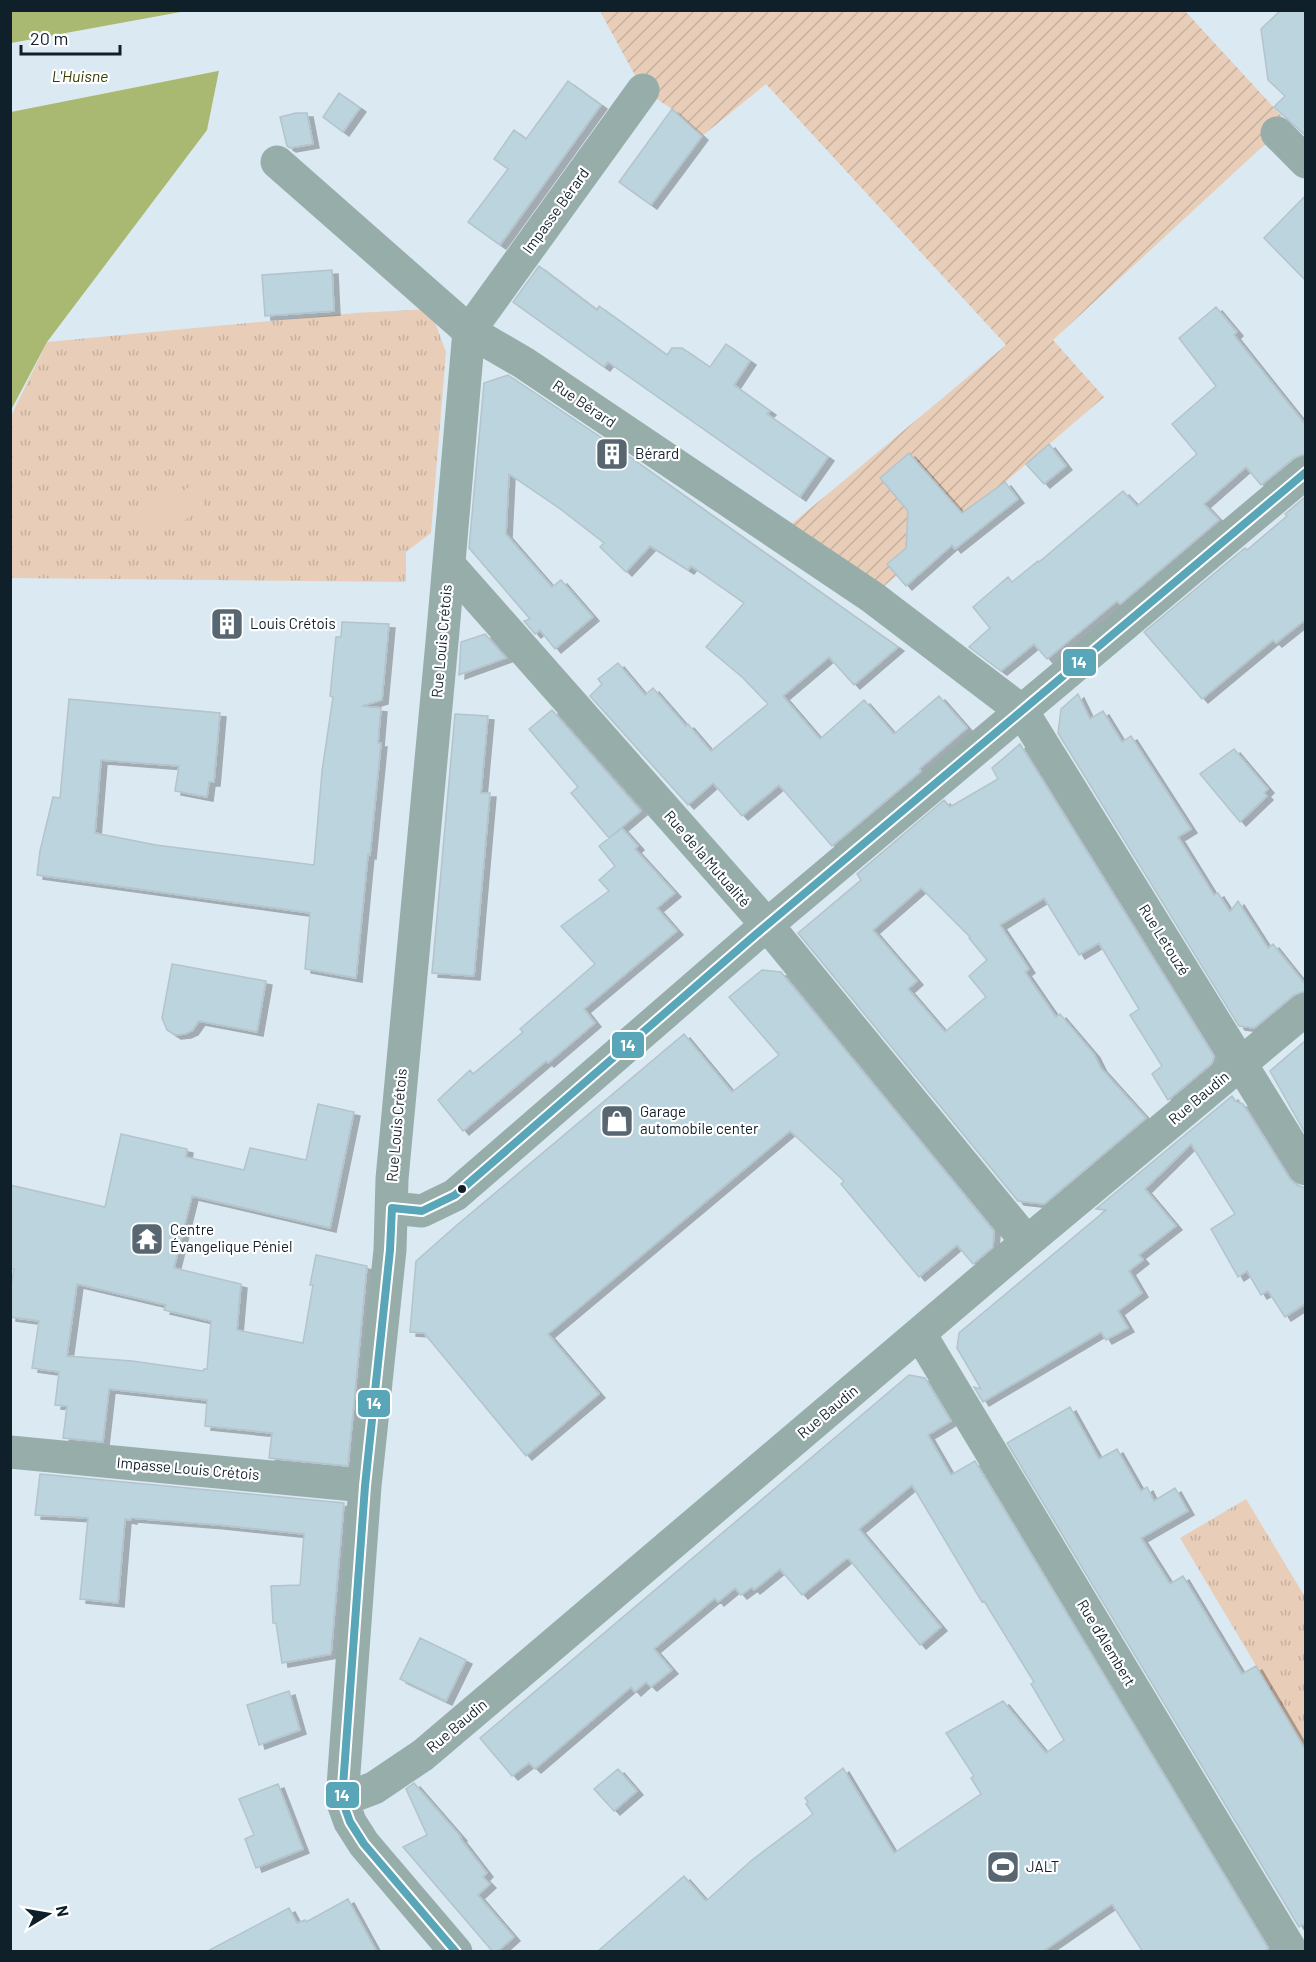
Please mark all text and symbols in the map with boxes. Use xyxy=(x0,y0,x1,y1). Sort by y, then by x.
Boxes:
scale bar xyxy=(21,18,120,56)
text: 20 m xyxy=(30,27,68,49)
water label: L'Huisne xyxy=(52,66,108,85)
street label: Impasse Bérard xyxy=(518,164,592,257)
street label: Rue Bérard xyxy=(550,375,620,431)
building icon: Bérard xyxy=(594,436,630,472)
place label: Bérard xyxy=(635,444,679,462)
street label: Rue Louis Crétois xyxy=(427,583,455,698)
building icon: Louis Crétois xyxy=(209,606,245,642)
place label: Louis Crétois xyxy=(250,614,336,632)
line badge: 14 xyxy=(1062,648,1097,677)
text: 14 xyxy=(1071,652,1087,671)
street label: Rue de la Mutualité xyxy=(661,806,755,910)
street label: Rue Letouzé xyxy=(1136,900,1194,978)
line badge: 14 xyxy=(611,1031,645,1059)
text: 14 xyxy=(620,1035,636,1054)
street label: Rue Louis Crétois xyxy=(382,1067,410,1182)
street label: Rue Baudin xyxy=(1164,1067,1232,1128)
place label: Garage automobile center xyxy=(640,1102,759,1137)
shop icon: Garage automobile center xyxy=(599,1103,635,1139)
unlabelled marker xyxy=(456,1183,468,1195)
place label: Centre Évangelique Péniel xyxy=(170,1220,292,1255)
temple icon: Centre Évangelique Péniel xyxy=(129,1221,165,1257)
street label: Rue Baudin xyxy=(793,1381,861,1442)
line badge: 14 xyxy=(357,1389,391,1418)
text: 14 xyxy=(366,1393,382,1412)
street label: Impasse Louis Crétois xyxy=(116,1453,260,1483)
street label: Rue d'Alembert xyxy=(1074,1596,1140,1689)
street label: Rue Baudin xyxy=(422,1695,490,1756)
line badge: 14 xyxy=(325,1781,360,1809)
text: 14 xyxy=(334,1785,350,1804)
sports icon: JALT xyxy=(985,1849,1021,1885)
place label: JALT xyxy=(1026,1857,1059,1875)
north arrow xyxy=(18,1884,78,1944)
text: N xyxy=(53,1904,74,1918)

